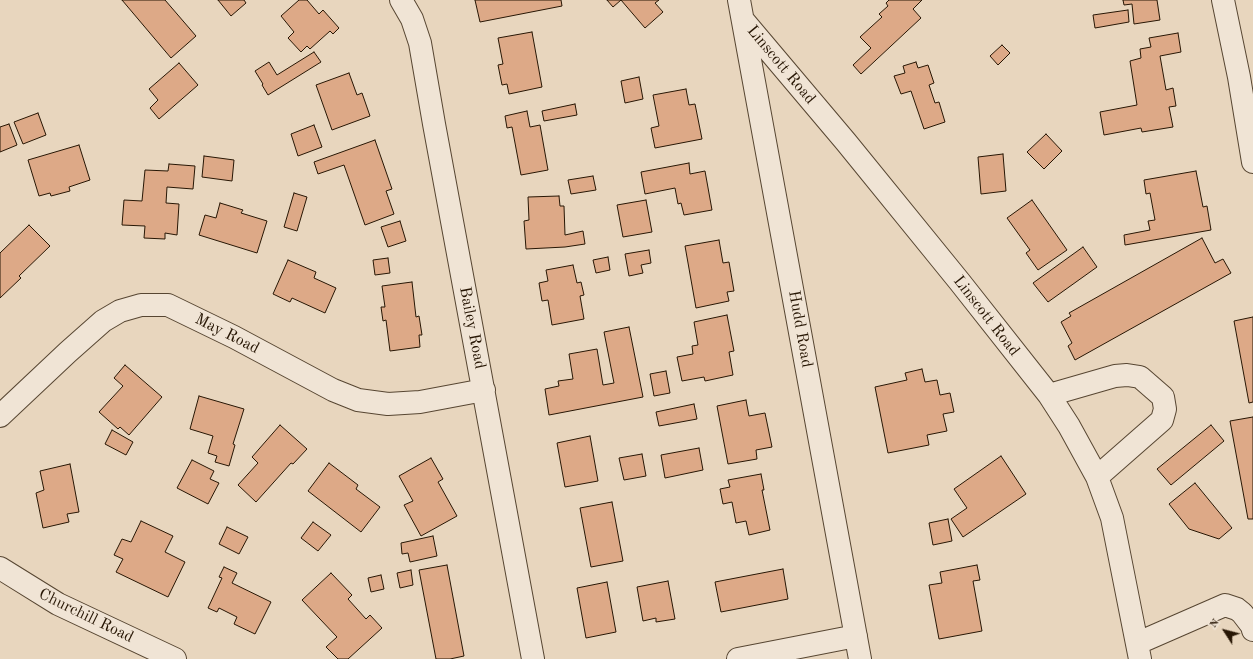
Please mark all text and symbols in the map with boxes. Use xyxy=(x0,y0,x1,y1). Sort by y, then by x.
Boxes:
street label: Linscott Road xyxy=(743,22,819,108)
street label: Linscott Road xyxy=(949,272,1023,360)
street label: Bailey Road xyxy=(455,285,489,371)
street label: Hudd Road xyxy=(784,289,816,369)
street label: May Road xyxy=(192,310,262,358)
street label: Churchill Road xyxy=(35,585,137,647)
north arrow xyxy=(1205,611,1245,651)
text: N xyxy=(1208,617,1222,630)

